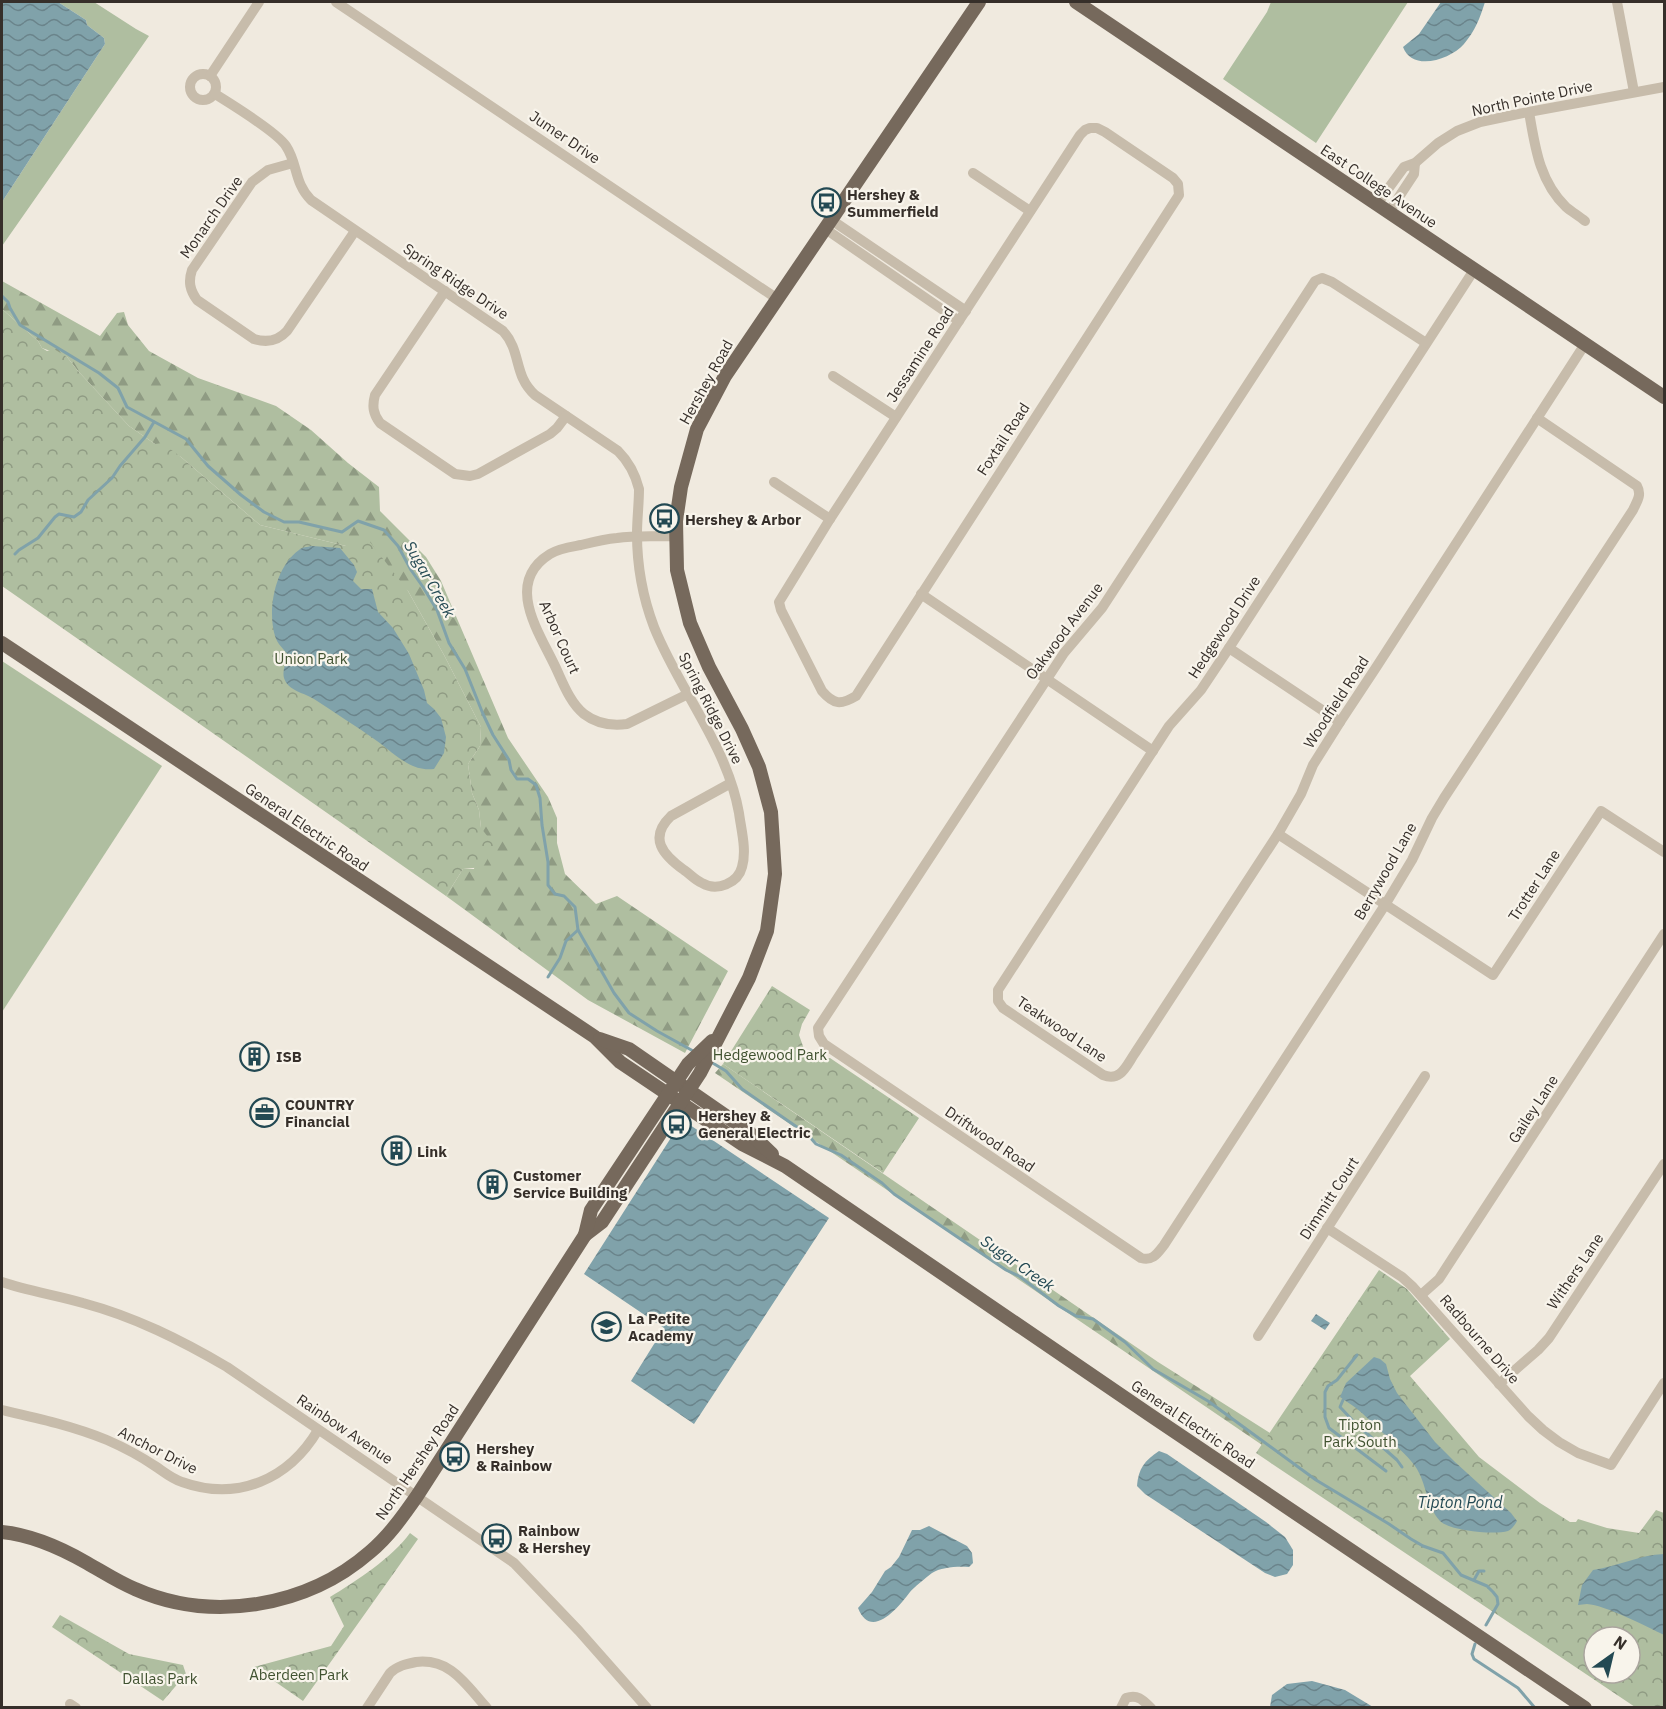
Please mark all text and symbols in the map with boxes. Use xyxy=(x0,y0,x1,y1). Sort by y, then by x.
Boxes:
street label: North Pointe Drive xyxy=(1470,76,1594,120)
street label: Jumer Drive xyxy=(526,106,604,168)
street label: East College Avenue xyxy=(1317,140,1441,232)
street label: Monarch Drive xyxy=(175,172,247,262)
place label: Hershey & Summerfield xyxy=(847,185,939,221)
bus stop icon: Hershey & Summerfield xyxy=(810,187,842,219)
street label: Spring Ridge Drive xyxy=(400,239,512,323)
street label: Jessamine Road xyxy=(882,303,958,405)
street label: Hershey Road xyxy=(675,336,737,428)
street label: Foxtail Road xyxy=(972,399,1034,479)
bus stop icon: Hershey & Arbor xyxy=(648,503,680,535)
place label: Hershey & Arbor xyxy=(685,510,801,529)
water label: Sugar Creek xyxy=(400,537,460,622)
street label: Hedgewood Drive xyxy=(1184,572,1264,682)
street label: Oakwood Avenue xyxy=(1021,579,1107,683)
street label: Arbor Court xyxy=(535,597,585,677)
park label: Union Park xyxy=(274,649,348,668)
street label: Spring Ridge Drive xyxy=(675,649,747,767)
street label: Woodfield Road xyxy=(1299,652,1373,752)
street label: General Electric Road xyxy=(242,779,372,875)
street label: Berrywood Lane xyxy=(1349,819,1421,923)
street label: Trotter Lane xyxy=(1504,846,1564,924)
street label: Teakwood Lane xyxy=(1013,992,1111,1066)
building icon: ISB xyxy=(239,1040,271,1072)
park label: Hedgewood Park xyxy=(713,1045,827,1064)
place label: ISB xyxy=(276,1047,302,1066)
street label: Gailey Lane xyxy=(1504,1071,1562,1147)
place label: COUNTRY Financial xyxy=(285,1095,355,1131)
office icon: COUNTRY Financial xyxy=(248,1097,280,1129)
street label: Driftwood Road xyxy=(941,1102,1039,1176)
place label: Hershey & General Electric xyxy=(698,1106,811,1142)
bus stop icon: Hershey & General Electric xyxy=(661,1108,693,1140)
building icon: Link xyxy=(380,1135,412,1167)
place label: Link xyxy=(417,1142,447,1161)
street label: Dimmitt Court xyxy=(1295,1153,1363,1243)
place label: Customer Service Building xyxy=(513,1166,628,1202)
building icon: Customer Service Building xyxy=(476,1168,508,1200)
street label: Withers Lane xyxy=(1543,1229,1607,1313)
water label: Sugar Creek xyxy=(977,1230,1059,1296)
street label: Radbourne Drive xyxy=(1436,1290,1524,1388)
place label: La Petite Academy xyxy=(628,1309,693,1345)
school or university icon: La Petite Academy xyxy=(591,1311,623,1343)
street label: General Electric Road xyxy=(1128,1376,1258,1472)
street label: Rainbow Avenue xyxy=(293,1390,397,1468)
street label: North Hershey Road xyxy=(371,1400,463,1524)
park label: Tipton Park South xyxy=(1323,1415,1397,1451)
street label: Anchor Drive xyxy=(115,1422,201,1478)
place label: Hershey & Rainbow xyxy=(476,1439,553,1475)
bus stop icon: Hershey & Rainbow xyxy=(439,1441,471,1473)
water label: Tipton Pond xyxy=(1417,1492,1503,1512)
place label: Rainbow & Hershey xyxy=(518,1521,591,1557)
bus stop icon: Rainbow & Hershey xyxy=(481,1523,513,1555)
north arrow xyxy=(1582,1625,1642,1685)
text: N xyxy=(1610,1631,1631,1654)
park label: Aberdeen Park xyxy=(249,1665,349,1684)
park label: Dallas Park xyxy=(122,1669,198,1688)

